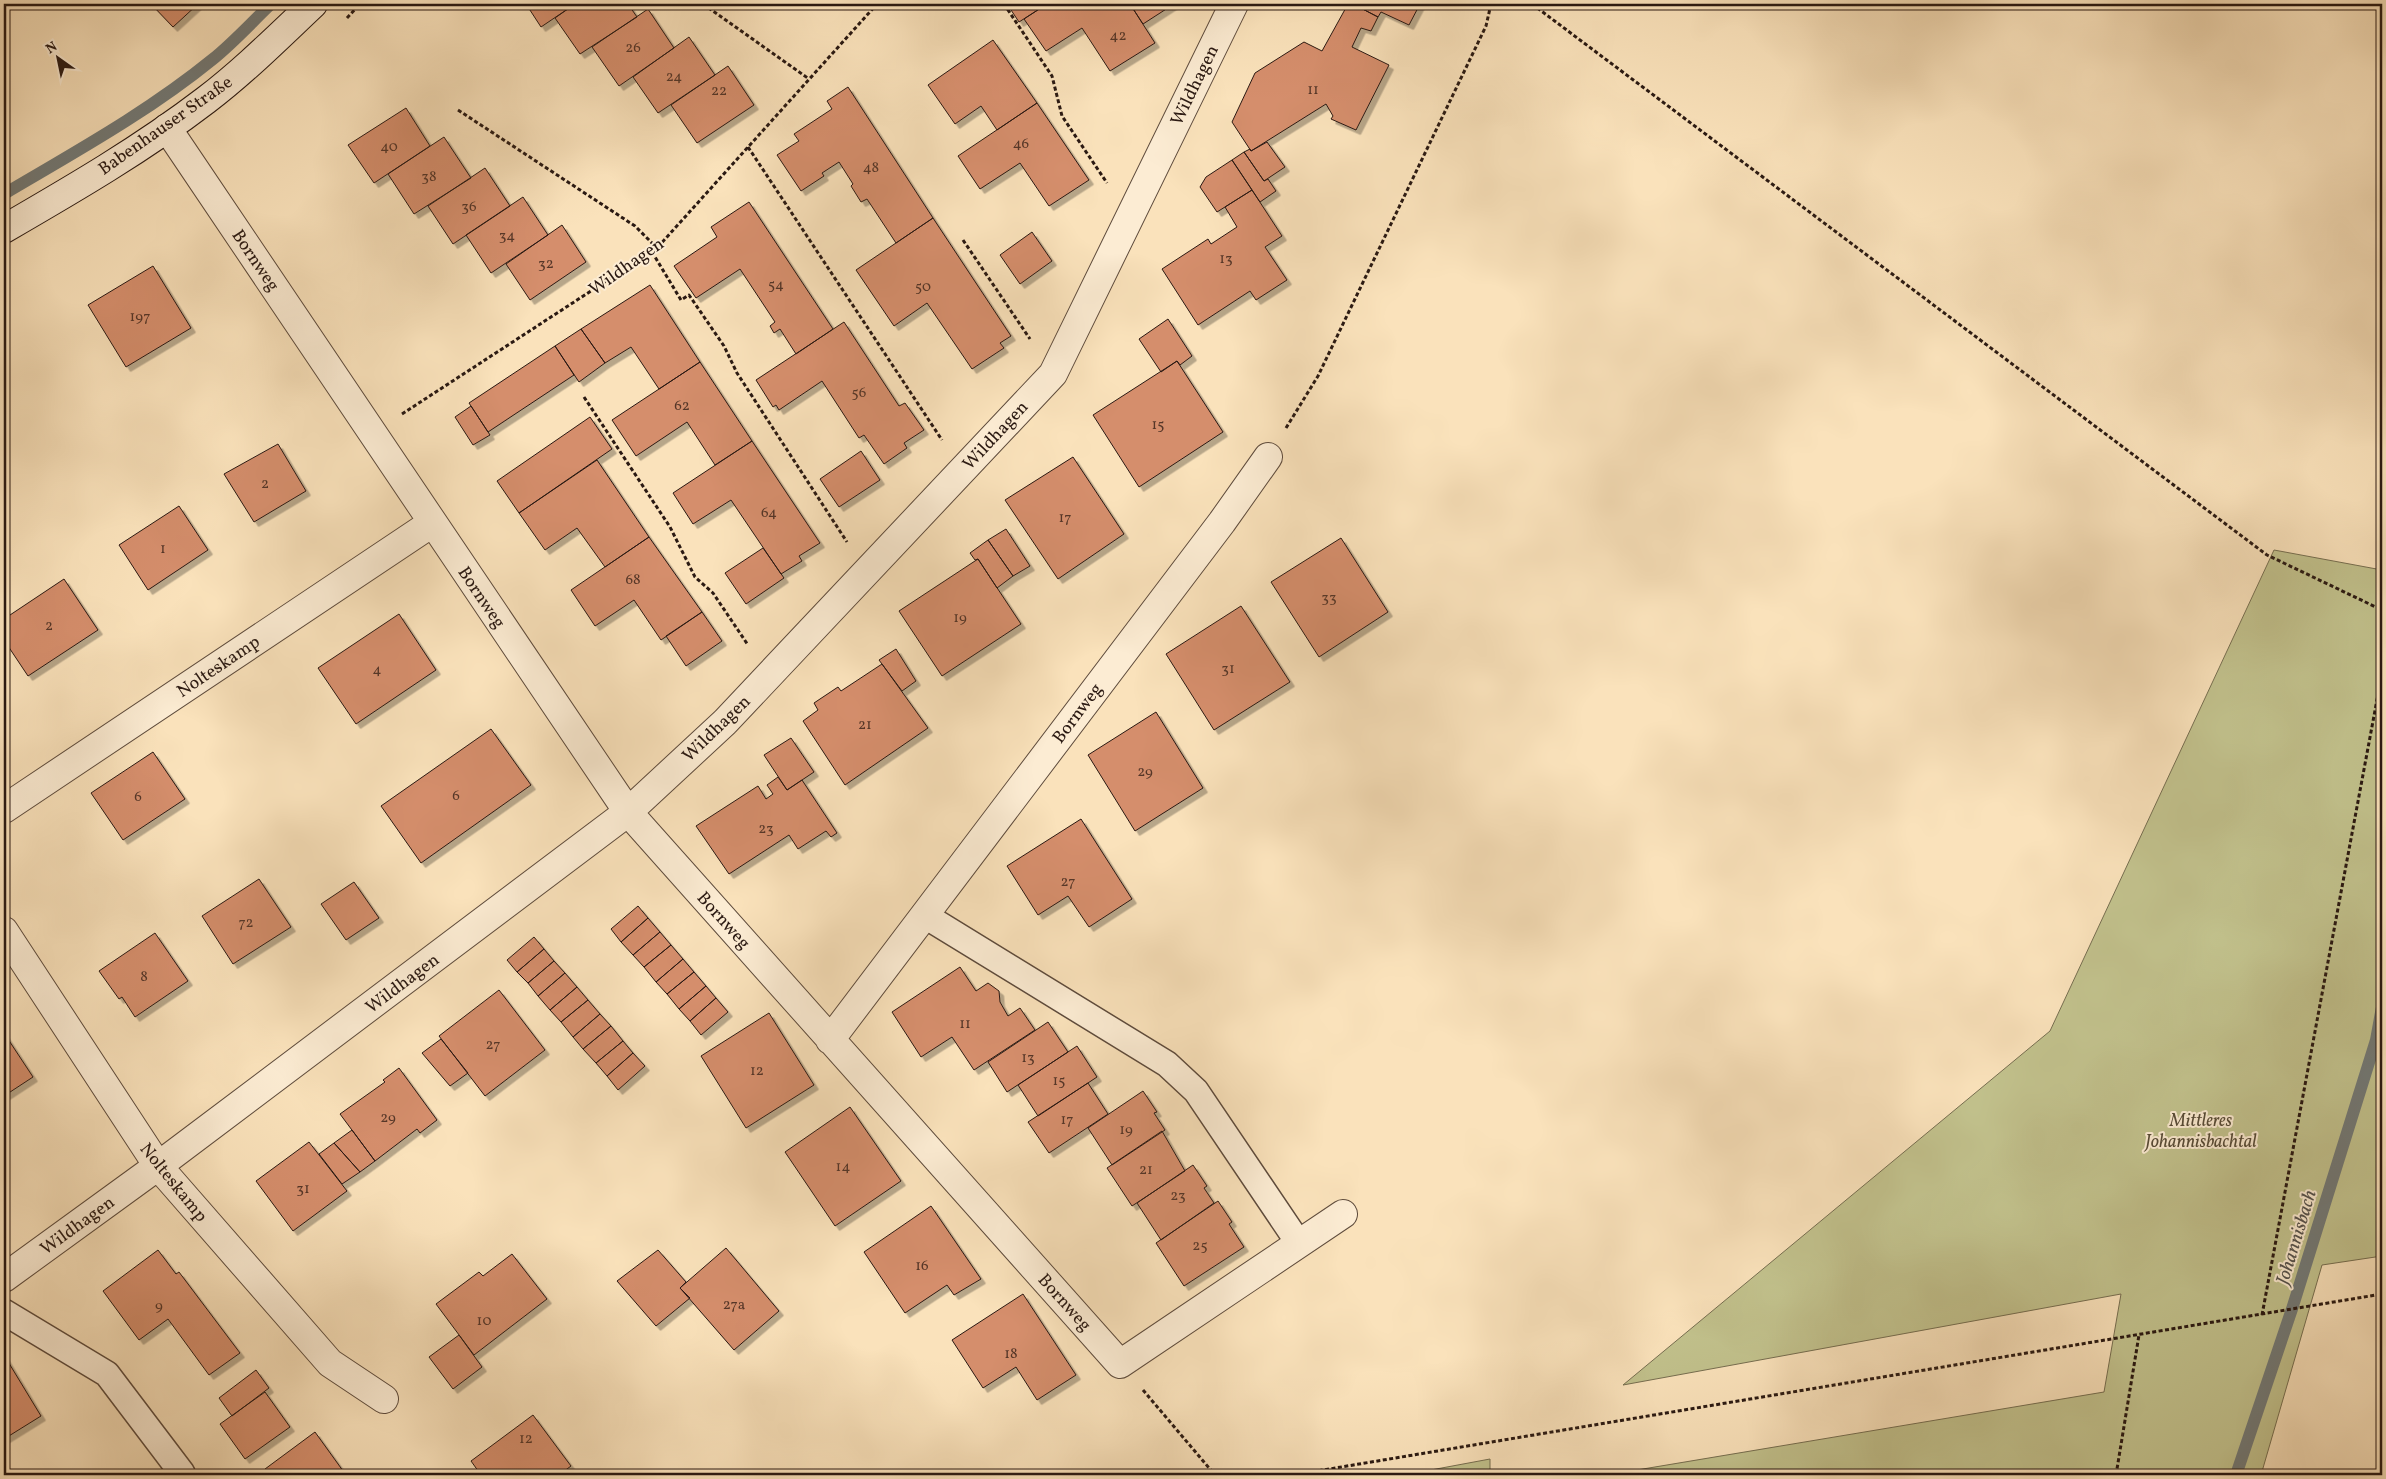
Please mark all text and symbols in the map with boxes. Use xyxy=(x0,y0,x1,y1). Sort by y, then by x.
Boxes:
house number: 42 xyxy=(1109,26,1127,47)
north arrow xyxy=(32,32,82,82)
text: N xyxy=(42,38,61,59)
house number: 26 xyxy=(625,38,641,59)
street label: Wildhagen xyxy=(1165,41,1226,130)
house number: 24 xyxy=(666,67,682,88)
street label: Babenhauser Straße xyxy=(94,71,238,182)
house number: 11 xyxy=(1307,80,1319,101)
house number: 22 xyxy=(711,81,727,102)
house number: 46 xyxy=(1013,134,1029,155)
house number: 40 xyxy=(380,137,398,158)
house number: 48 xyxy=(863,158,879,179)
house number: 38 xyxy=(421,167,437,188)
house number: 36 xyxy=(461,197,477,218)
street label: Bornweg xyxy=(225,225,285,297)
house number: 34 xyxy=(499,226,515,247)
street label: Wildhagen xyxy=(584,232,670,302)
house number: 13 xyxy=(1219,249,1233,270)
house number: 32 xyxy=(538,254,554,275)
house number: 54 xyxy=(768,275,784,296)
house number: 50 xyxy=(915,277,931,298)
house number: 197 xyxy=(130,307,150,328)
house number: 56 xyxy=(852,383,866,404)
house number: 62 xyxy=(674,396,690,417)
street label: Wildhagen xyxy=(957,396,1035,476)
house number: 15 xyxy=(1151,415,1165,436)
house number: 2 xyxy=(261,474,269,495)
house number: 64 xyxy=(761,503,777,524)
house number: 17 xyxy=(1058,508,1072,529)
house number: 1 xyxy=(160,539,166,560)
street label: Bornweg xyxy=(451,562,511,634)
house number: 68 xyxy=(625,570,641,591)
house number: 33 xyxy=(1321,588,1337,609)
house number: 19 xyxy=(953,608,967,629)
house number: 2 xyxy=(45,616,53,637)
street label: Nolteskamp xyxy=(172,630,265,704)
house number: 31 xyxy=(1221,659,1235,680)
house number: 4 xyxy=(373,660,382,681)
street label: Bornweg xyxy=(1047,678,1109,749)
street label: Wildhagen xyxy=(677,690,757,768)
house number: 21 xyxy=(858,715,872,736)
house number: 29 xyxy=(1137,762,1153,783)
house number: 6 xyxy=(452,786,460,807)
house number: 6 xyxy=(134,787,142,808)
house number: 23 xyxy=(758,819,774,840)
house number: 27 xyxy=(1061,872,1075,893)
street label: Bornweg xyxy=(690,887,756,955)
house number: 72 xyxy=(238,913,254,934)
street label: Wildhagen xyxy=(361,948,445,1020)
house number: 8 xyxy=(140,967,148,988)
house number: 11 xyxy=(959,1014,971,1035)
house number: 27 xyxy=(486,1035,500,1056)
house number: 13 xyxy=(1021,1048,1035,1069)
house number: 12 xyxy=(750,1061,764,1082)
house number: 15 xyxy=(1052,1071,1066,1092)
house number: 29 xyxy=(380,1108,396,1129)
park label: Mittleres Johannisbachtal xyxy=(2143,1109,2257,1155)
house number: 17 xyxy=(1060,1110,1074,1131)
house number: 19 xyxy=(1119,1120,1133,1141)
street label: Nolteskamp xyxy=(133,1138,213,1228)
house number: 14 xyxy=(836,1157,850,1178)
house number: 21 xyxy=(1139,1160,1153,1181)
house number: 31 xyxy=(296,1179,310,1200)
house number: 23 xyxy=(1170,1186,1186,1207)
water label: Johannisbach xyxy=(2270,1187,2324,1290)
street label: Wildhagen xyxy=(35,1190,120,1262)
house number: 25 xyxy=(1192,1236,1208,1257)
house number: 16 xyxy=(915,1256,929,1277)
street label: Bornweg xyxy=(1031,1269,1097,1337)
house number: 27a xyxy=(723,1295,745,1316)
house number: 9 xyxy=(155,1296,163,1317)
house number: 10 xyxy=(477,1311,491,1332)
house number: 18 xyxy=(1004,1344,1018,1365)
house number: 12 xyxy=(519,1429,533,1450)

